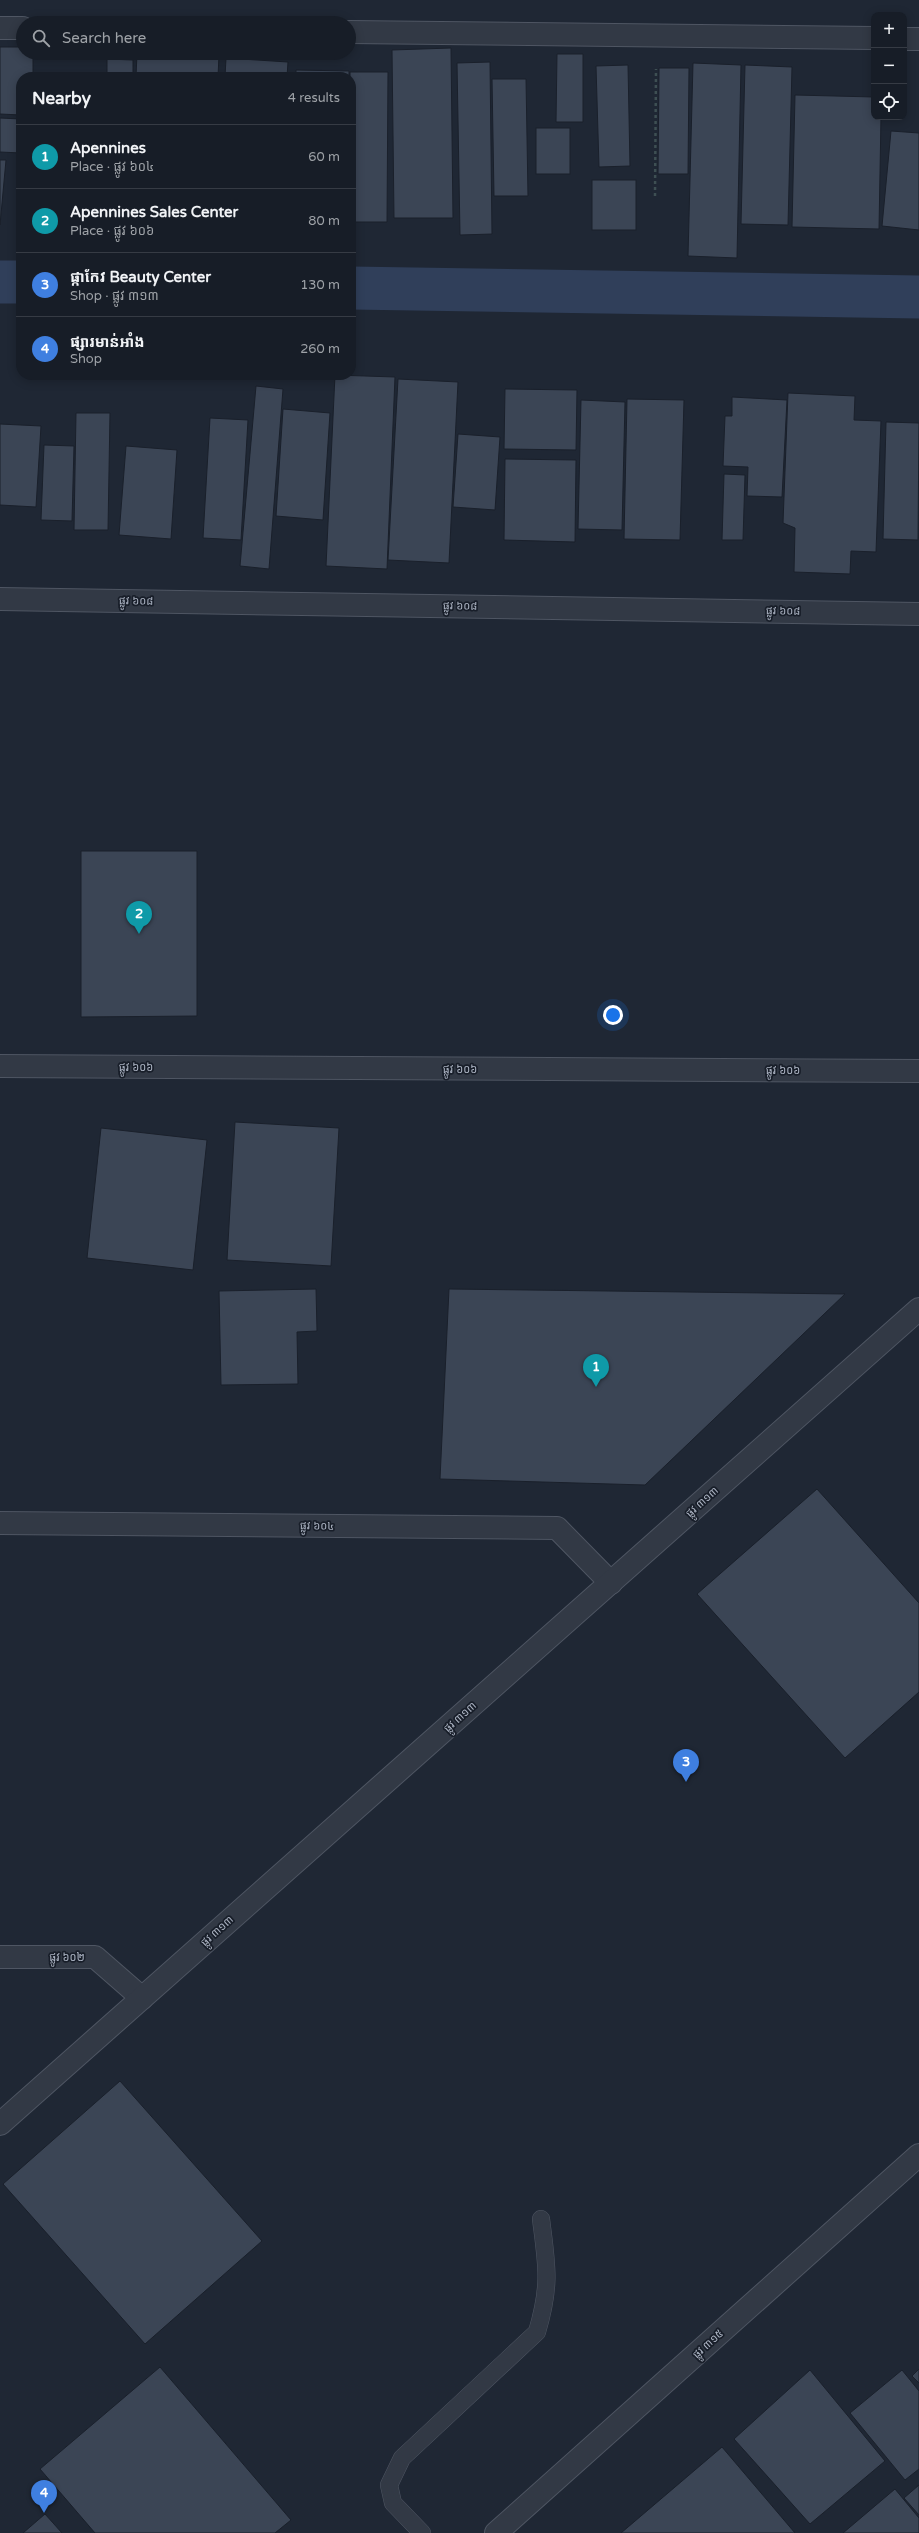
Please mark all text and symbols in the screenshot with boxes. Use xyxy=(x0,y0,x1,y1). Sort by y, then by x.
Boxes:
map controls xyxy=(871,12,907,120)
button: + xyxy=(871,12,907,48)
search box xyxy=(16,16,356,60)
icon: search xyxy=(30,27,52,49)
text: Search here xyxy=(62,29,146,47)
button: − xyxy=(871,48,907,84)
button: locate xyxy=(871,84,907,120)
text: Nearby xyxy=(32,88,91,109)
text: 4 results xyxy=(288,90,340,106)
text: Apennines xyxy=(70,139,146,157)
text: 1 xyxy=(41,149,49,165)
text: 60 m xyxy=(308,149,340,165)
text: Place · ផ្លូវ ៦០៤ xyxy=(70,159,154,175)
text: Apennines Sales Center xyxy=(70,203,238,221)
text: 2 xyxy=(41,213,49,229)
text: 80 m xyxy=(308,213,340,229)
text: Place · ផ្លូវ ៦០៦ xyxy=(70,223,154,239)
text: ផ្កាកែវ Beauty Center xyxy=(70,268,211,286)
text: 3 xyxy=(41,277,49,293)
text: 130 m xyxy=(300,277,340,293)
text: Shop · ផ្លូវ ៣១៣ xyxy=(70,288,159,304)
text: ផ្សារមាន់អាំង xyxy=(70,333,145,351)
text: 4 xyxy=(41,341,49,357)
text: 260 m xyxy=(300,341,340,357)
text: Shop xyxy=(70,351,102,367)
street label: ផ្លូវ ៦០៨ xyxy=(119,594,153,611)
street label: ផ្លូវ ៦០៨ xyxy=(443,599,477,616)
street label: ផ្លូវ ៦០៨ xyxy=(766,604,800,621)
pin: 2 xyxy=(126,901,152,934)
your location xyxy=(603,1005,623,1025)
street label: ផ្លូវ ៦០៦ xyxy=(119,1061,153,1077)
street label: ផ្លូវ ៦០៦ xyxy=(443,1063,477,1079)
street label: ផ្លូវ ៦០៦ xyxy=(766,1064,800,1080)
pin: 1 xyxy=(583,1354,609,1387)
street label: ផ្លូវ ៣១៣ xyxy=(683,1484,723,1522)
street label: ផ្លូវ ៦០៤ xyxy=(300,1519,334,1536)
street label: ផ្លូវ ៣១៣ xyxy=(441,1699,481,1737)
pin: 3 xyxy=(673,1749,699,1782)
street label: ផ្លូវ ៣១៣ xyxy=(198,1913,238,1951)
street label: ផ្លូវ ៦០២ xyxy=(49,1951,85,1967)
street label: ផ្លូវ ៣១៥ xyxy=(690,2327,728,2364)
pin: 4 xyxy=(31,2480,57,2513)

